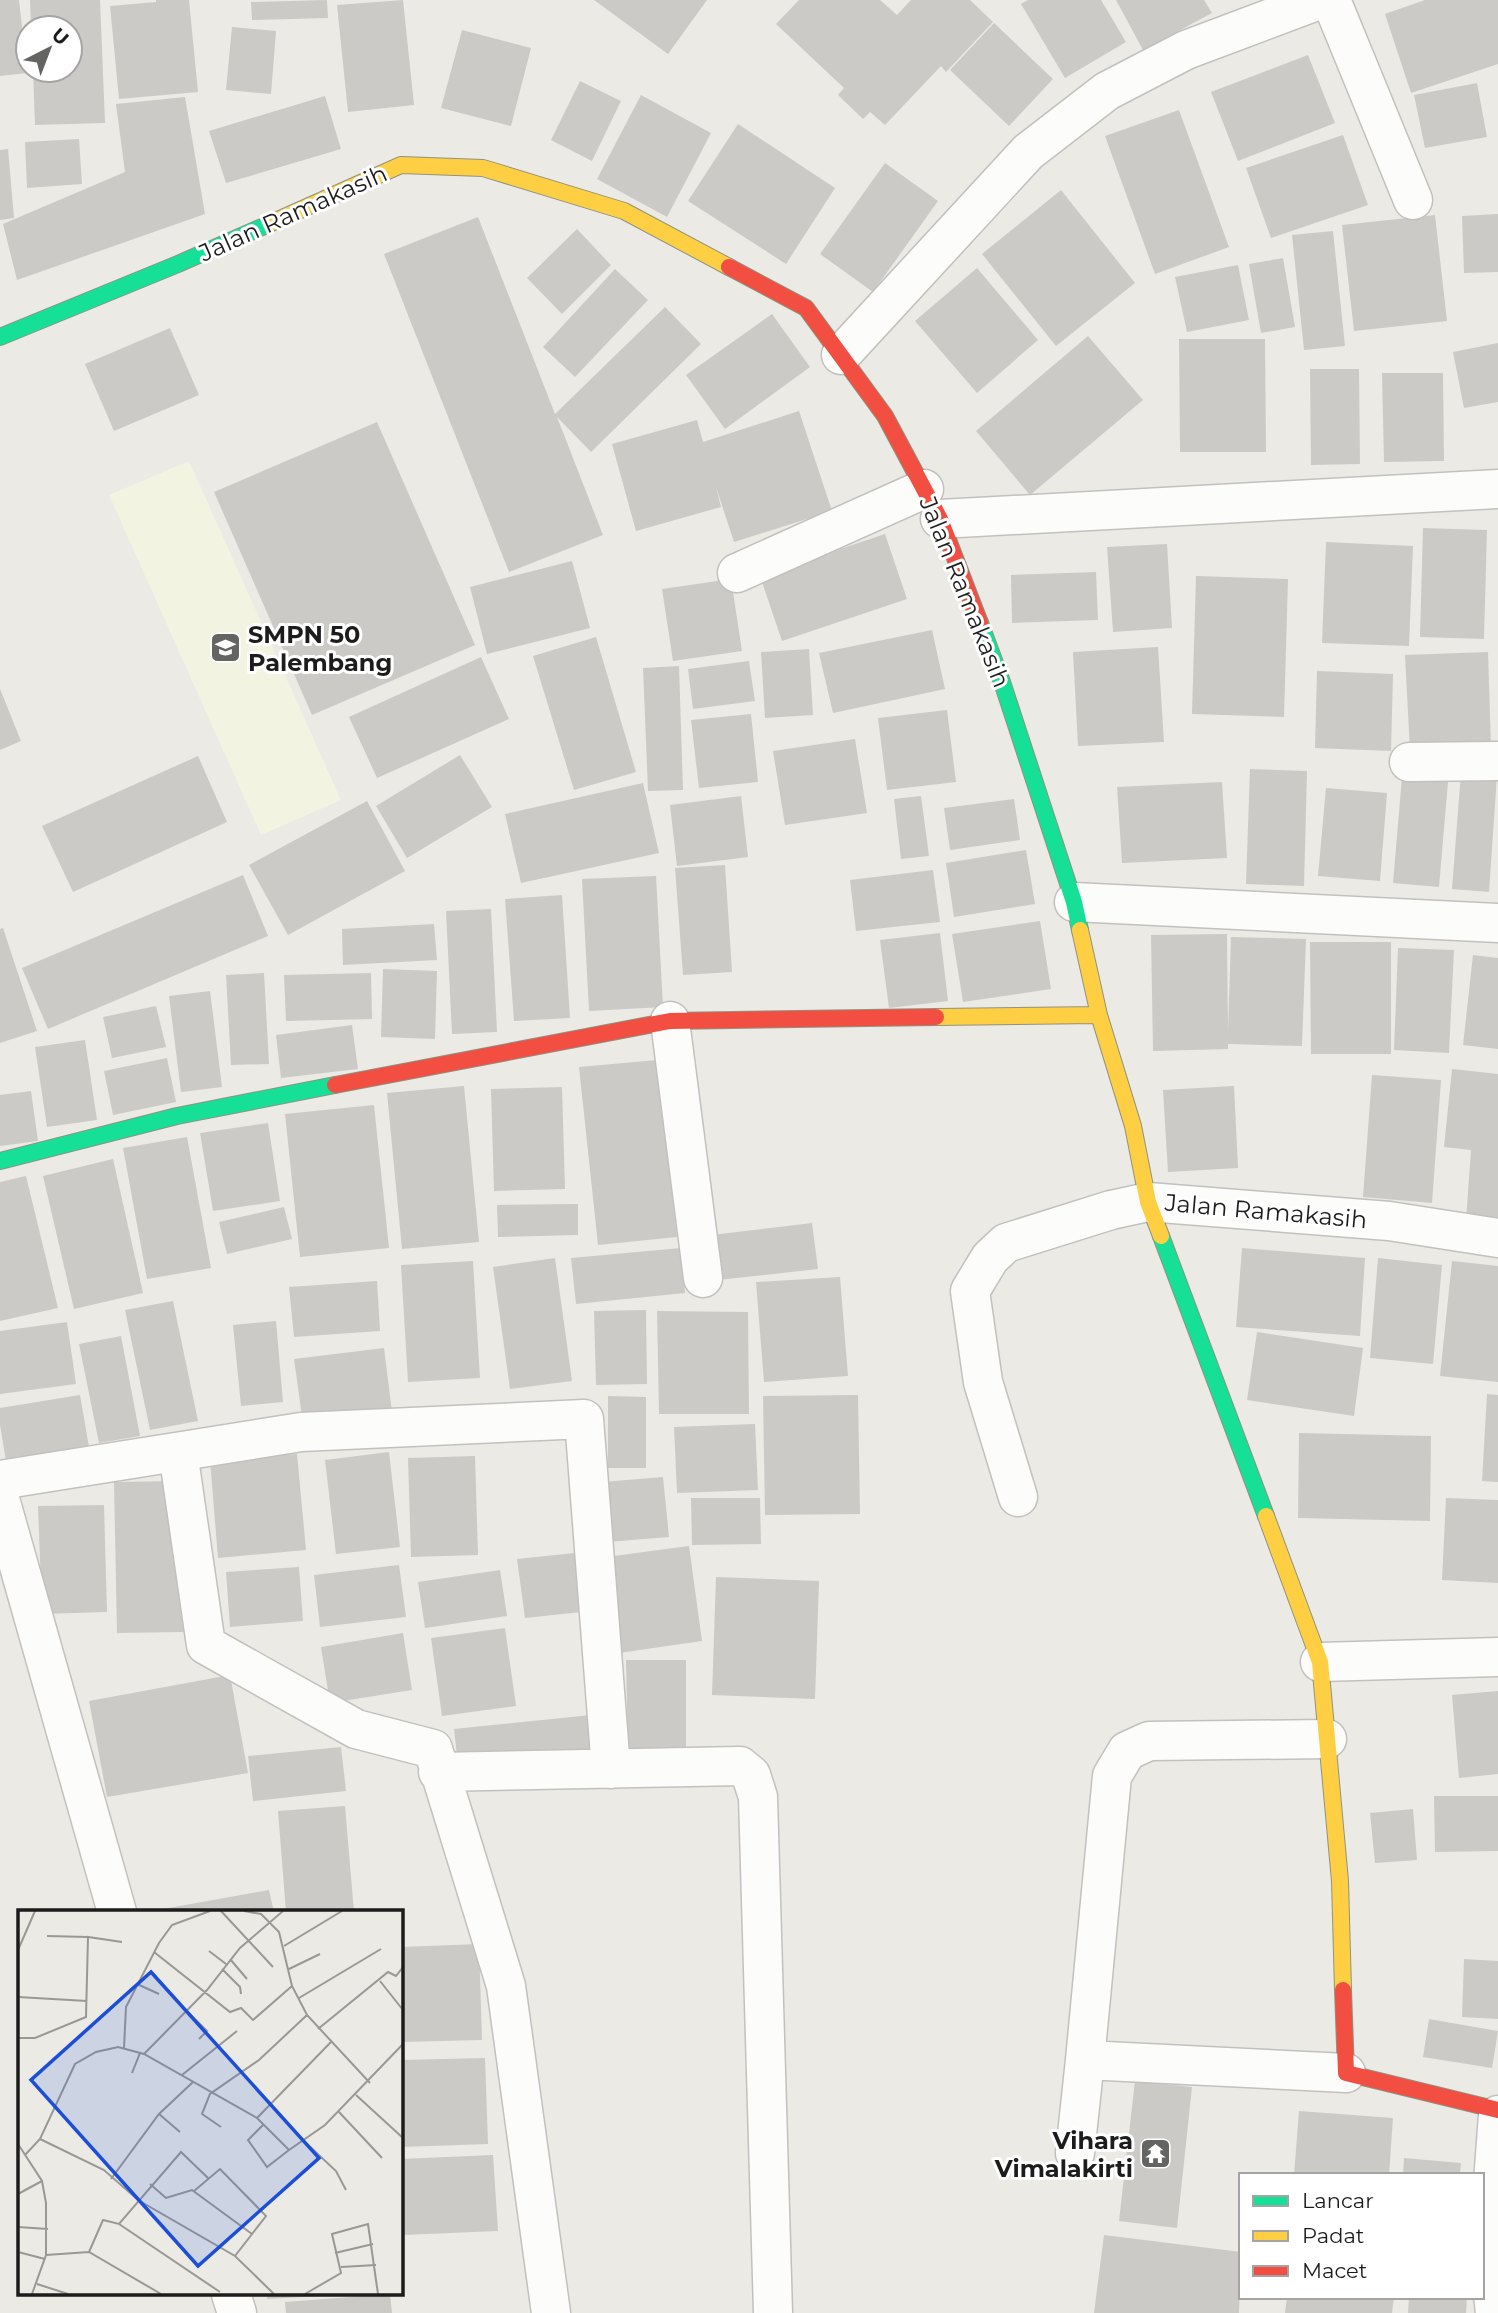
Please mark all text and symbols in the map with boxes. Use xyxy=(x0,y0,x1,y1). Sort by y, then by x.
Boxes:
north arrow xyxy=(14,14,84,84)
text: U xyxy=(47,23,73,50)
street label: Jalan Ramakasih xyxy=(193,158,392,268)
street label: Jalan Ramakasih xyxy=(913,492,1016,692)
place label: SMPN 50 Palembang xyxy=(248,620,392,677)
school or university icon: SMPN 50 Palembang xyxy=(208,631,242,665)
street label: Jalan Ramakasih xyxy=(1163,1188,1368,1234)
inset map xyxy=(18,1910,402,2296)
place label: Vihara Vimalakirti xyxy=(994,2126,1133,2183)
temple icon: Vihara Vimalakirti xyxy=(1139,2137,1173,2171)
legend xyxy=(1239,2173,1484,2299)
text: Lancar xyxy=(1302,2188,1374,2213)
text: Padat xyxy=(1302,2223,1364,2248)
text: Macet xyxy=(1302,2258,1367,2283)

